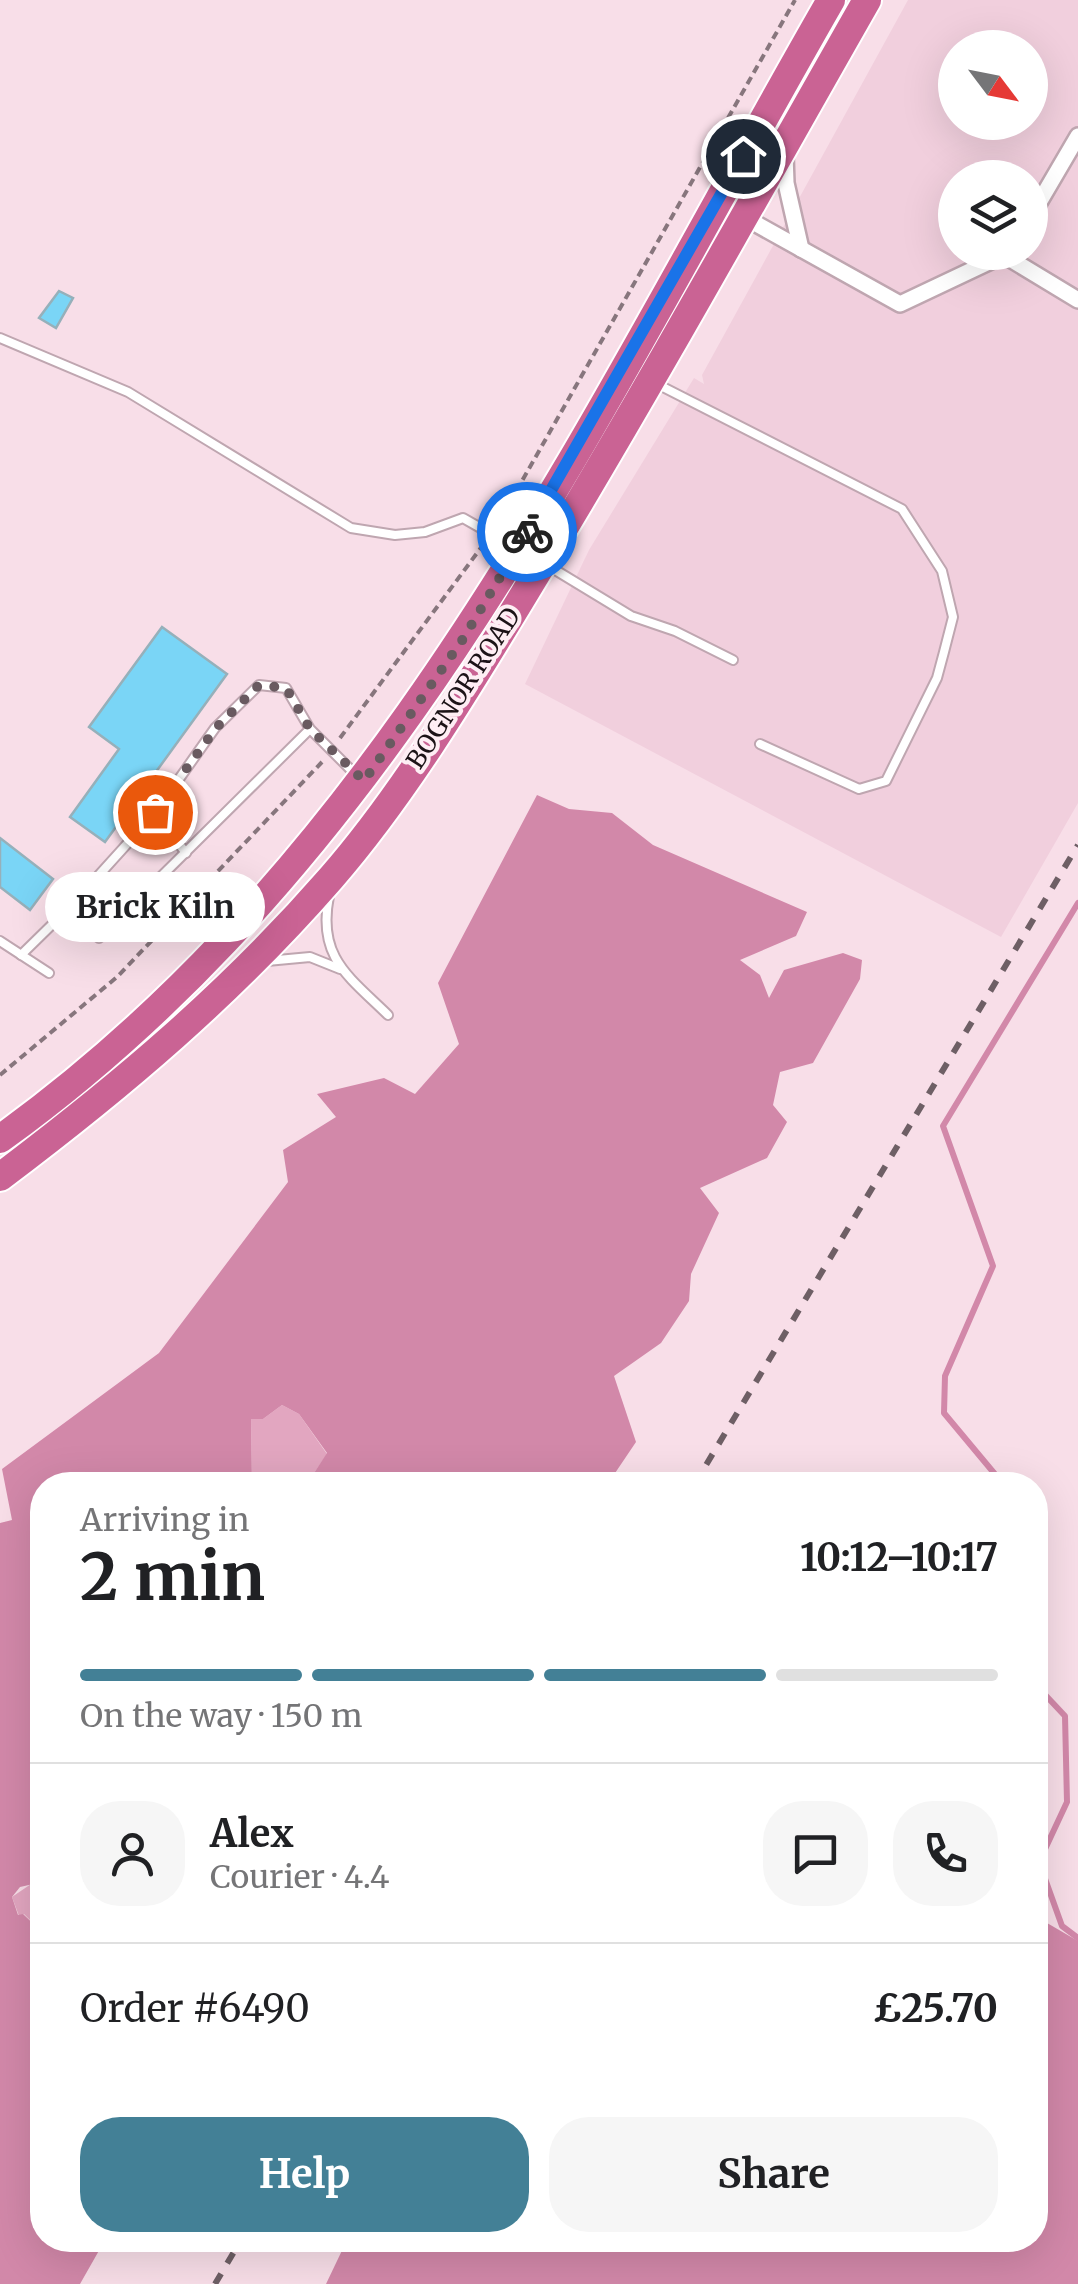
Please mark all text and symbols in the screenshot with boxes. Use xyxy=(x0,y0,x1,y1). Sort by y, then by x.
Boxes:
north arrow xyxy=(938,30,1048,140)
map controls xyxy=(938,30,1048,270)
pin xyxy=(701,114,786,199)
icon: home xyxy=(716,129,771,184)
button: layers xyxy=(938,160,1048,270)
courier xyxy=(477,482,577,582)
icon: bike xyxy=(500,505,555,560)
street label: BOGNOR ROAD xyxy=(399,601,527,775)
pin xyxy=(113,770,198,855)
icon: bag xyxy=(128,785,183,840)
callout: Brick Kiln xyxy=(45,872,265,942)
text: Brick Kiln xyxy=(75,887,235,927)
text: Arriving in xyxy=(80,1500,249,1540)
text: 10:12–10:17 xyxy=(800,1534,998,1581)
text: 2 min xyxy=(80,1536,265,1618)
text: On the way · 150 m xyxy=(80,1696,362,1736)
button: person xyxy=(80,1801,185,1906)
button: chat xyxy=(763,1801,868,1906)
button: phone xyxy=(893,1801,998,1906)
text: Alex xyxy=(210,1810,294,1857)
text: Courier · 4.4 xyxy=(210,1857,390,1897)
text: Order #6490 xyxy=(80,1985,310,2032)
text: £25.70 xyxy=(873,1985,998,2032)
button: Help xyxy=(80,2117,529,2232)
button: Share xyxy=(549,2117,998,2232)

